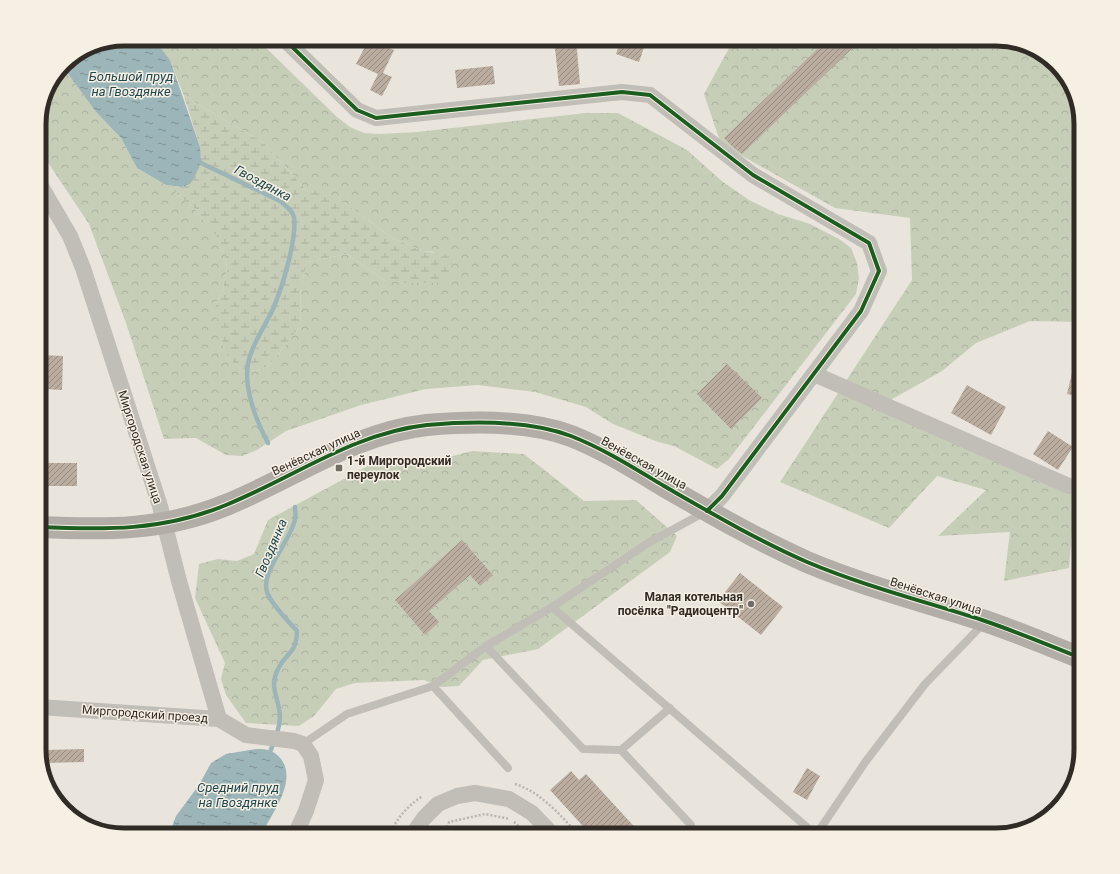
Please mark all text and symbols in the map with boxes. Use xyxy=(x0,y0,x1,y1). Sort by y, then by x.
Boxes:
water label: Большой пруд на Гвоздянке xyxy=(89,69,173,99)
water label: Гвоздянка xyxy=(232,162,294,204)
street label: Миргородская улица xyxy=(115,389,165,505)
street label: Венёвская улица xyxy=(270,425,362,479)
street label: Венёвская улица xyxy=(599,434,689,492)
place label: 1-й Миргородский переулок xyxy=(347,454,452,482)
marker: 1-й Миргородский переулок xyxy=(334,463,344,473)
water label: Гвоздянка xyxy=(252,516,290,580)
street label: Венёвская улица xyxy=(888,575,984,617)
place label: Малая котельная посёлка "Радиоцентр" xyxy=(618,590,743,618)
marker: Малая котельная посёлка "Радиоцентр" xyxy=(746,599,756,609)
street label: Миргородский проезд xyxy=(82,703,208,725)
water label: Средний пруд на Гвоздянке xyxy=(197,780,279,810)

